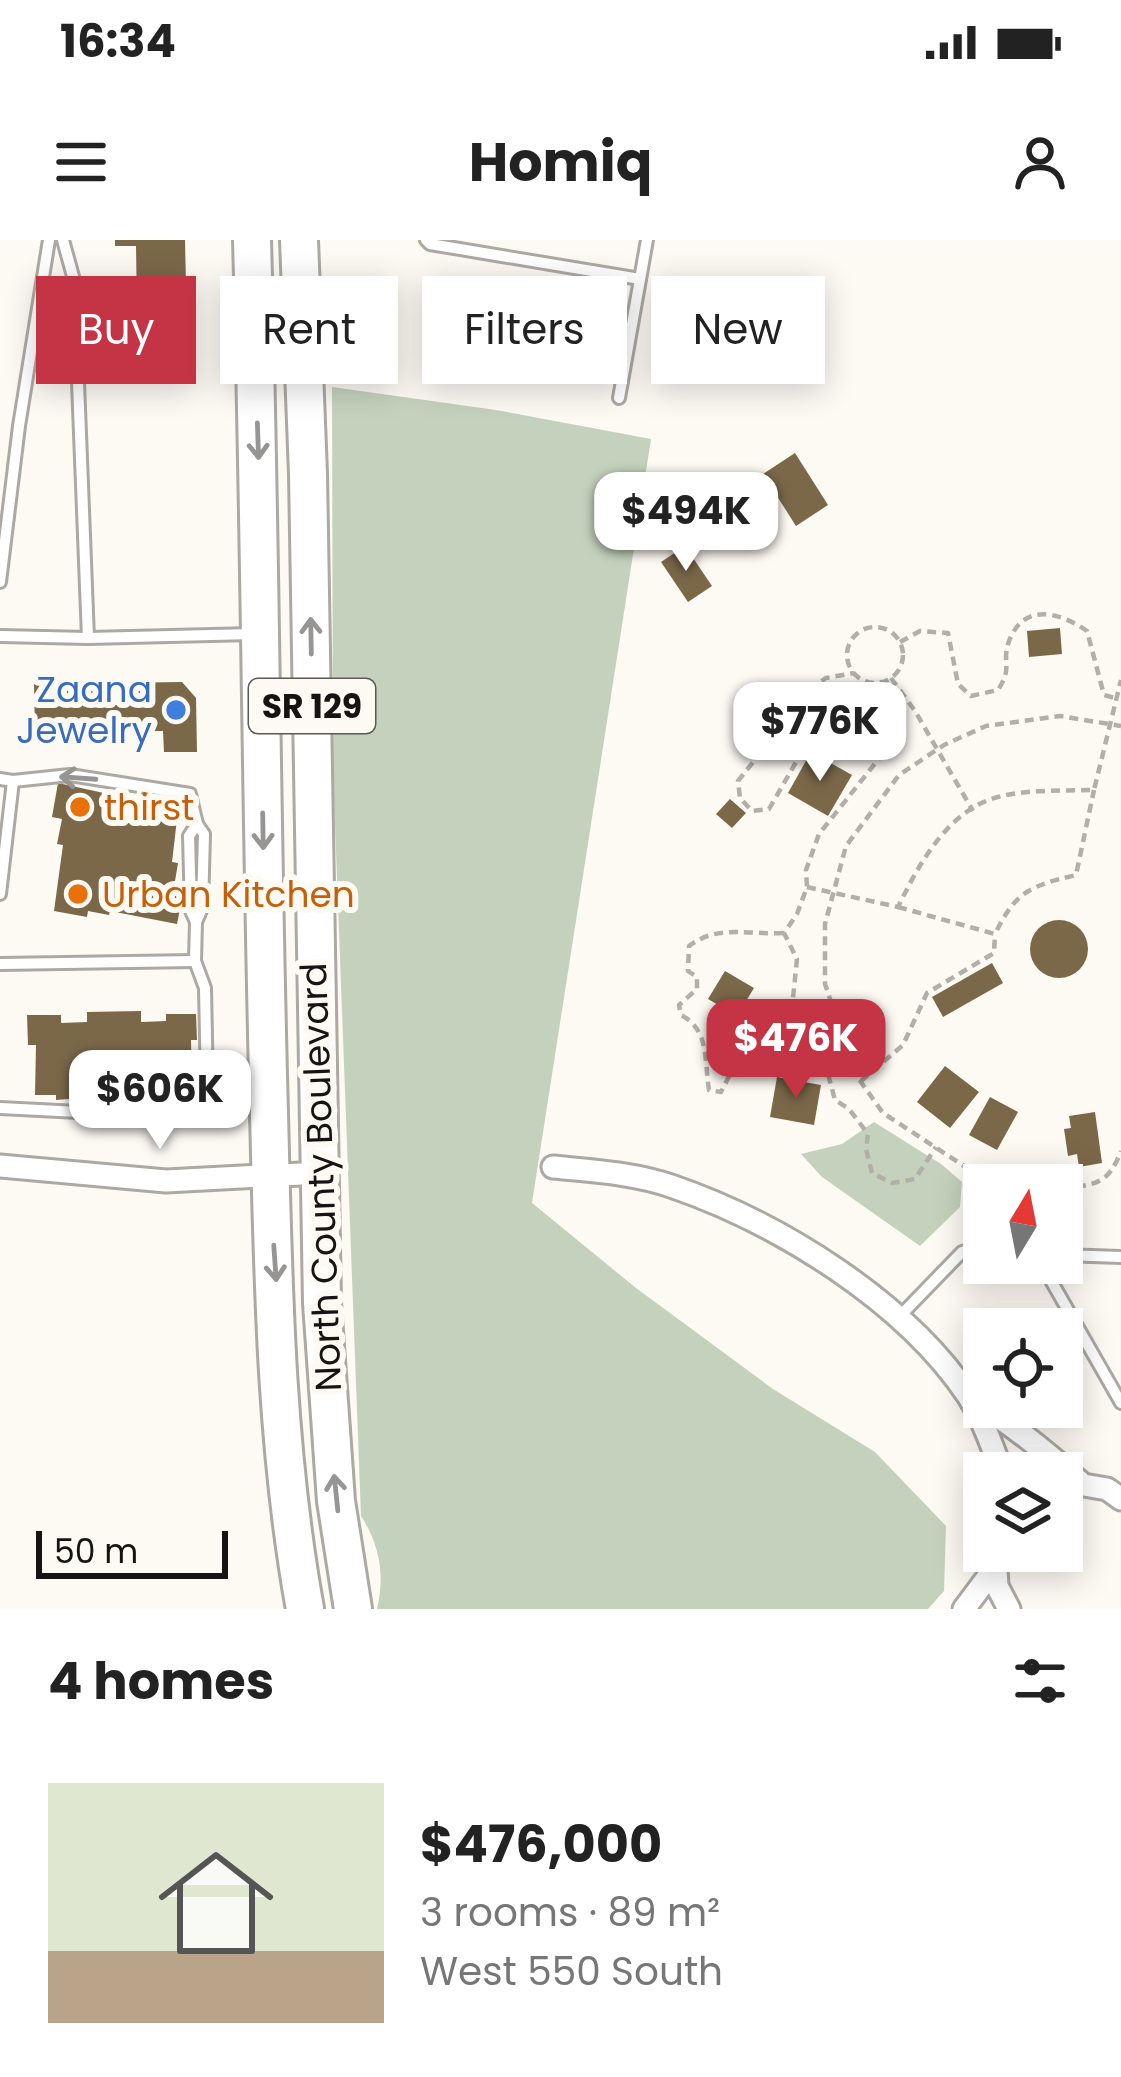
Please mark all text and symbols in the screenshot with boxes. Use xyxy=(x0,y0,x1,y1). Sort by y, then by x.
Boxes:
text: 16:34 xyxy=(60,10,176,73)
text: Homiq xyxy=(469,124,652,200)
icon: menu xyxy=(48,129,114,195)
icon: person xyxy=(1007,129,1073,195)
chip: Buy xyxy=(36,276,196,384)
chip: Rent xyxy=(220,276,398,384)
chip: Filters xyxy=(422,276,627,384)
chip: New xyxy=(651,276,825,384)
one-way arrow xyxy=(247,421,270,460)
pin: $494K xyxy=(602,472,770,574)
text: $494K xyxy=(621,483,751,538)
one-way arrow xyxy=(300,617,322,656)
place label: Zaana Jewelry xyxy=(16,664,152,756)
road number: SR 129 xyxy=(249,679,375,733)
pin: $776K xyxy=(736,682,904,784)
text: $776K xyxy=(760,693,880,748)
marker: Zaana Jewelry xyxy=(163,697,189,723)
one-way arrow xyxy=(59,766,98,789)
place label: thirst xyxy=(104,782,194,833)
marker: thirst xyxy=(67,794,93,820)
one-way arrow xyxy=(251,811,274,850)
place label: Urban Kitchen xyxy=(102,869,355,920)
marker: Urban Kitchen xyxy=(65,881,91,907)
street label: North County Boulevard xyxy=(288,962,354,1392)
pin: $476K xyxy=(712,999,880,1101)
text: $476K xyxy=(734,1010,858,1065)
pin: $606K xyxy=(76,1050,244,1152)
text: $606K xyxy=(96,1061,224,1116)
north arrow xyxy=(963,1164,1083,1284)
map controls xyxy=(963,1164,1083,1572)
one-way arrow xyxy=(263,1243,286,1282)
button: locate xyxy=(963,1308,1083,1428)
button: layers xyxy=(963,1452,1083,1572)
one-way arrow xyxy=(324,1475,346,1514)
scale bar xyxy=(36,1525,228,1578)
text: 50 m xyxy=(54,1528,138,1575)
text: 4 homes xyxy=(48,1645,274,1717)
icon: filters xyxy=(1007,1648,1073,1714)
text: $476,000 xyxy=(420,1808,662,1880)
icon: home xyxy=(144,1831,288,1975)
text: 3 rooms · 89 m² xyxy=(420,1885,720,1940)
text: West 550 South xyxy=(420,1944,723,1999)

